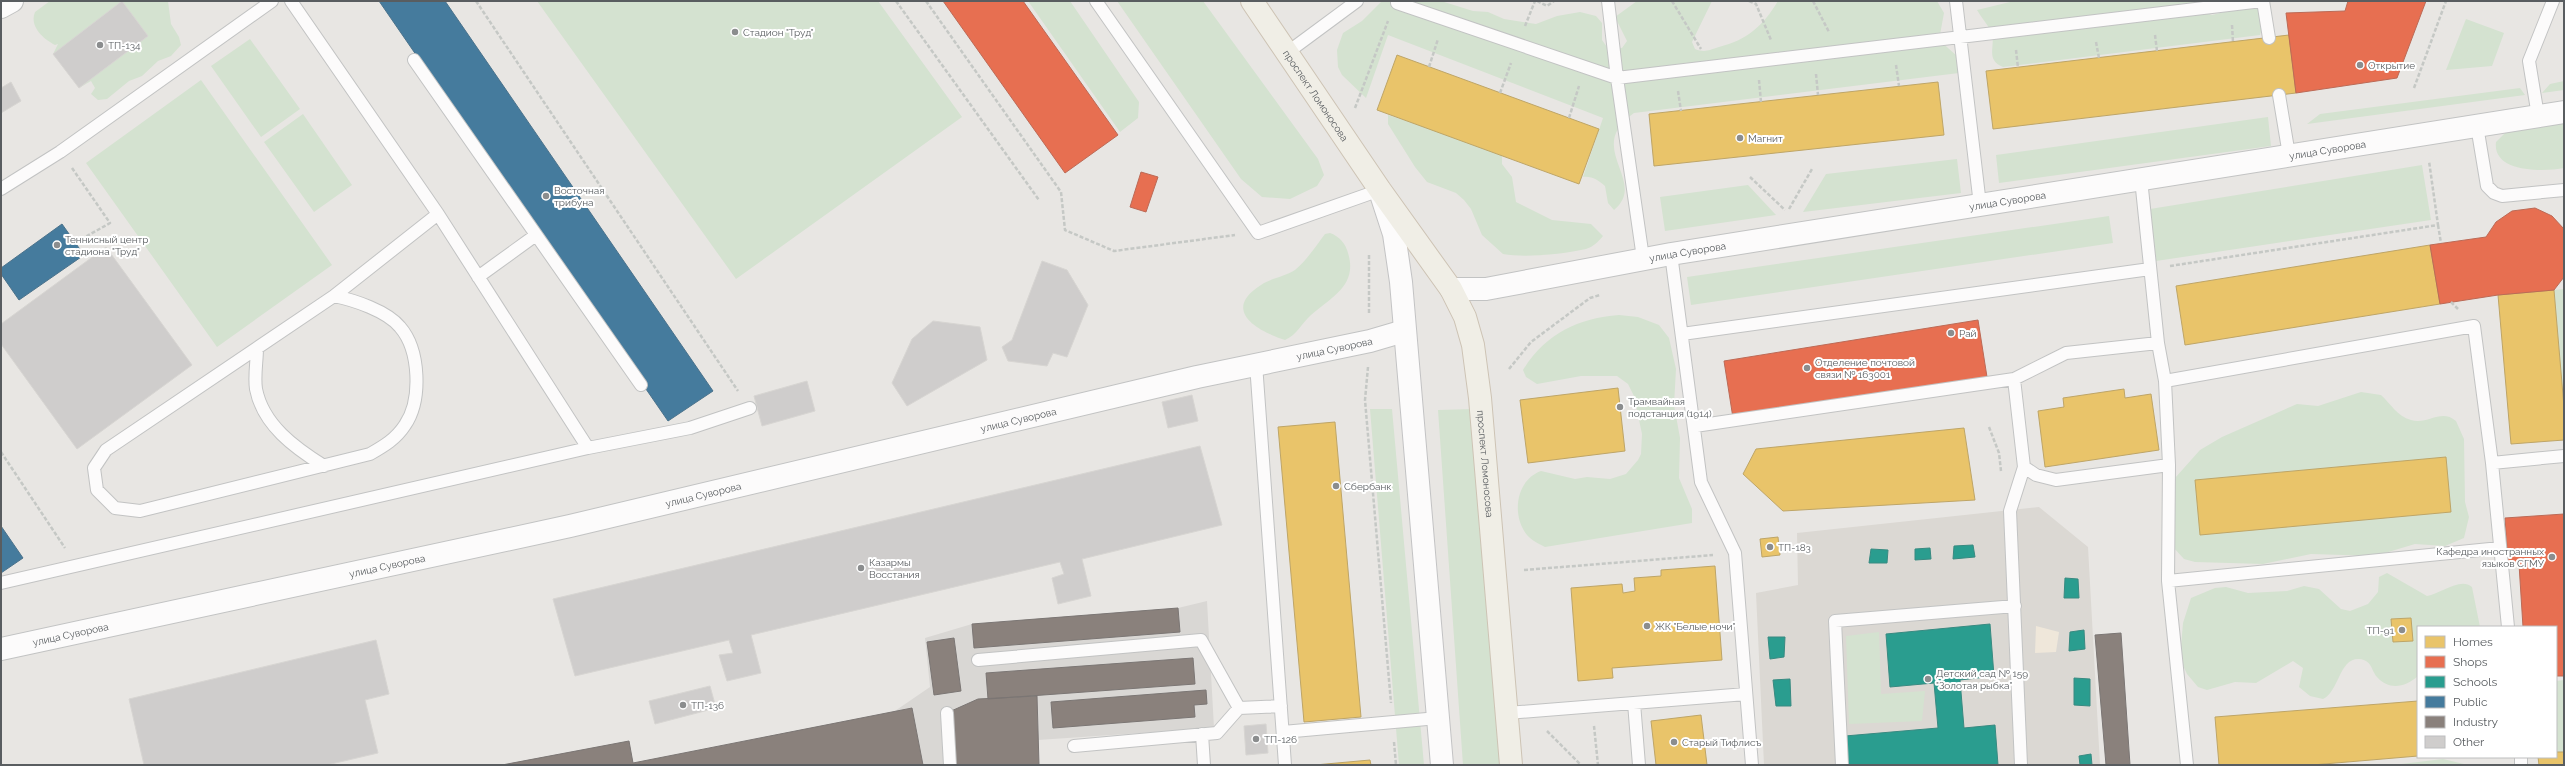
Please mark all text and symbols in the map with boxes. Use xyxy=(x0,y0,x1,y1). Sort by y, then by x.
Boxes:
marker: Стадион "Труд" xyxy=(730,27,740,37)
place label: Стадион "Труд" xyxy=(743,27,814,38)
marker: ТП-134 xyxy=(95,40,105,50)
place label: ТП-134 xyxy=(108,40,141,51)
street label: проспект Ломоносова xyxy=(1281,48,1351,143)
marker: Открытие xyxy=(2355,60,2365,70)
place label: Открытие xyxy=(2368,60,2415,71)
marker: Магнит xyxy=(1735,133,1745,143)
place label: Магнит xyxy=(1748,133,1783,144)
street label: улица Суворова xyxy=(2288,138,2367,161)
place label: Восточная трибуна xyxy=(554,185,604,208)
street label: улица Суворова xyxy=(1968,189,2047,212)
marker: Восточная трибуна xyxy=(541,191,551,201)
place label: Теннисный центр стадиона "Труд" xyxy=(65,234,148,257)
marker: Теннисный центр стадиона "Труд" xyxy=(52,240,62,250)
street label: улица Суворова xyxy=(1648,240,1727,263)
marker: Рай xyxy=(1946,328,1956,338)
place label: Рай xyxy=(1959,328,1977,339)
street label: улица Суворова xyxy=(1295,335,1373,362)
place label: Отделение почтовой связи № 163001 xyxy=(1815,357,1915,380)
marker: Отделение почтовой связи № 163001 xyxy=(1802,363,1812,373)
place label: Трамвайная подстанция (1914) xyxy=(1628,396,1712,419)
marker: Трамвайная подстанция (1914) xyxy=(1615,402,1625,412)
street label: улица Суворова xyxy=(979,405,1057,434)
street label: проспект Ломоносова xyxy=(1476,410,1496,518)
street label: улица Суворова xyxy=(664,480,742,509)
marker: Сбербанк xyxy=(1331,481,1341,491)
place label: Сбербанк xyxy=(1344,481,1392,492)
marker: ТП-183 xyxy=(1765,542,1775,552)
place label: ТП-183 xyxy=(1778,542,1811,553)
place label: Кафедра иностранных языков СГМУ xyxy=(2436,546,2545,569)
street label: улица Суворова xyxy=(348,552,426,579)
marker: Кафедра иностранных языков СГМУ xyxy=(2547,552,2557,562)
place label: Казармы Восстания xyxy=(869,557,920,580)
marker: Казармы Восстания xyxy=(856,563,866,573)
street label: улица Суворова xyxy=(31,620,109,648)
marker: ЖК "Белые ночи" xyxy=(1642,621,1652,631)
place label: ЖК "Белые ночи" xyxy=(1655,621,1735,632)
place label: ТП-91 xyxy=(2366,625,2395,636)
marker: ТП-91 xyxy=(2397,625,2407,635)
legend xyxy=(2417,626,2557,758)
text: Homes xyxy=(2453,635,2493,649)
text: Shops xyxy=(2453,655,2488,669)
place label: Детский сад № 159 "Золотая рыбка" xyxy=(1936,668,2028,691)
marker: Детский сад № 159 "Золотая рыбка" xyxy=(1923,674,1933,684)
text: Schools xyxy=(2453,675,2497,689)
text: Public xyxy=(2453,695,2488,709)
marker: ТП-136 xyxy=(678,700,688,710)
place label: ТП-136 xyxy=(691,700,724,711)
text: Industry xyxy=(2453,715,2499,729)
marker: ТП-126 xyxy=(1251,734,1261,744)
place label: ТП-126 xyxy=(1264,734,1297,745)
text: Other xyxy=(2453,735,2485,749)
marker: Старый Тифлисъ xyxy=(1669,737,1679,747)
place label: Старый Тифлисъ xyxy=(1682,737,1761,748)

